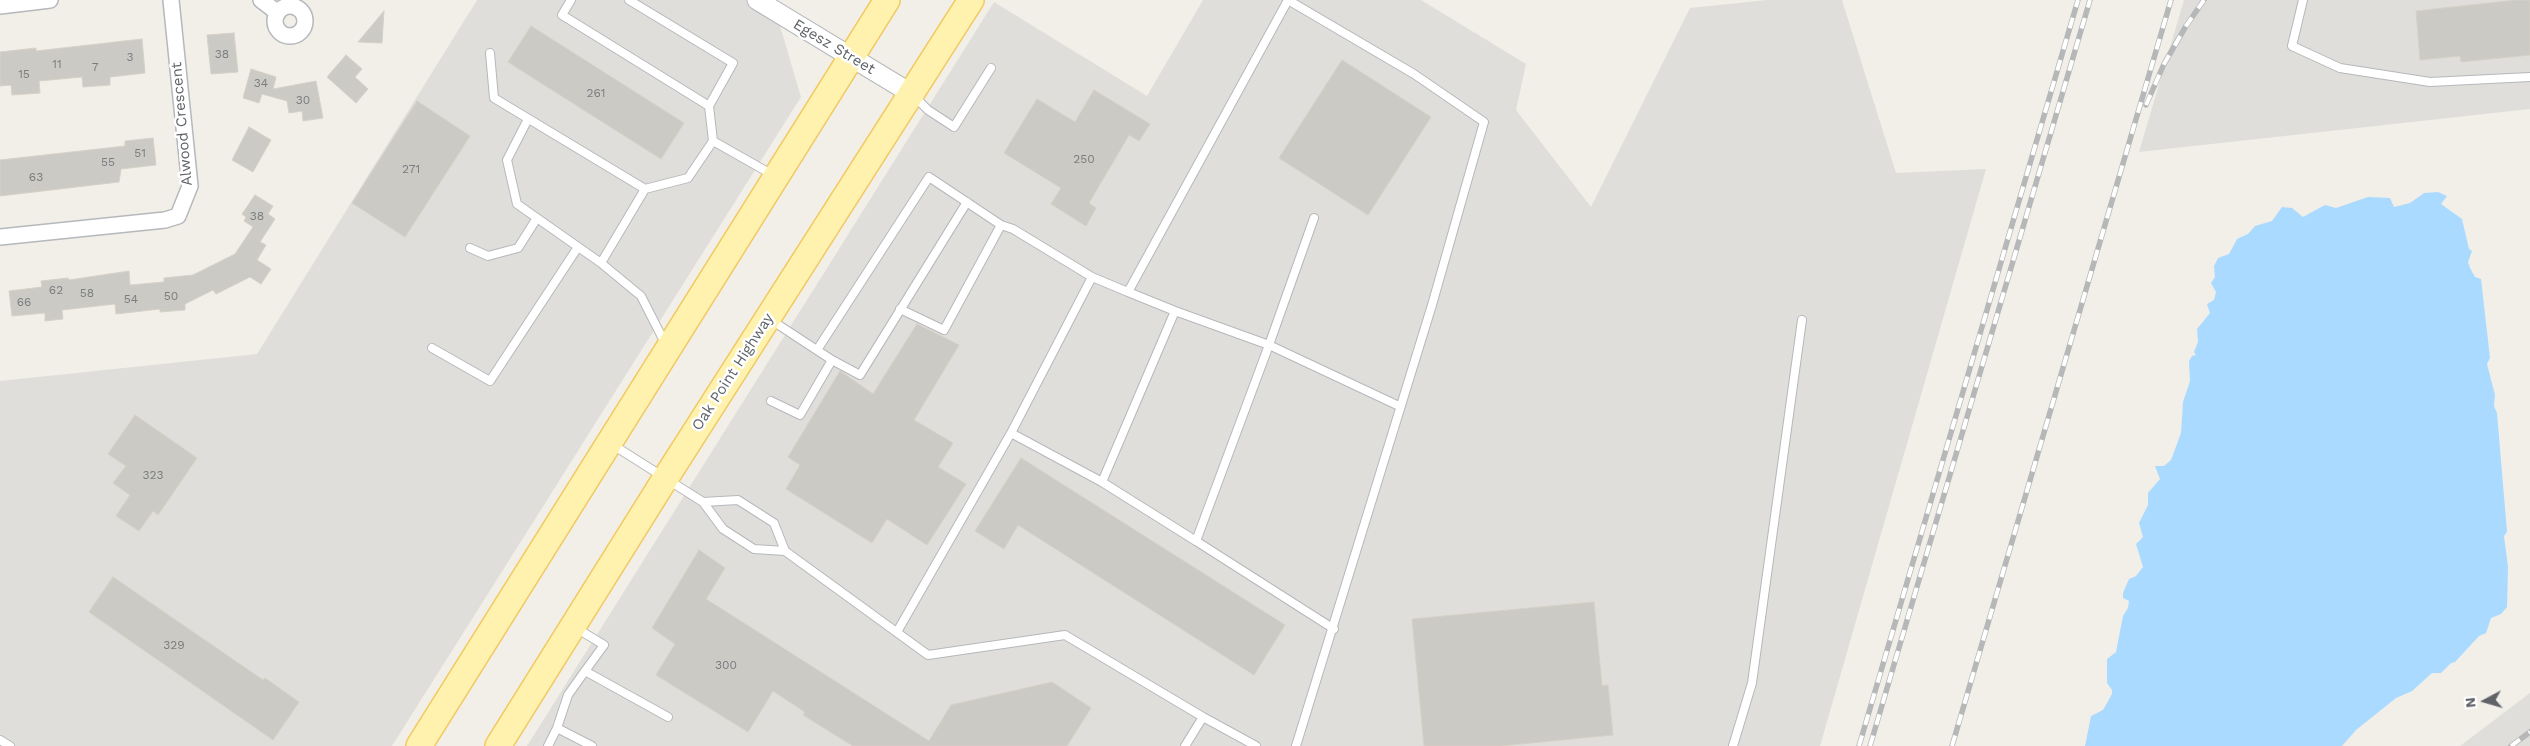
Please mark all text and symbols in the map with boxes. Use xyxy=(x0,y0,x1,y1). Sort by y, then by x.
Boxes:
street label: Egesz Street xyxy=(790,15,878,79)
house number: 38 xyxy=(215,47,229,61)
house number: 3 xyxy=(127,50,133,64)
house number: 11 xyxy=(52,57,62,71)
house number: 7 xyxy=(92,60,98,74)
street label: Alwood Crescent xyxy=(168,61,196,187)
house number: 15 xyxy=(18,67,30,81)
house number: 34 xyxy=(254,76,268,90)
house number: 261 xyxy=(587,86,605,100)
house number: 30 xyxy=(296,93,310,107)
house number: 51 xyxy=(134,146,146,160)
house number: 250 xyxy=(1073,152,1095,166)
house number: 55 xyxy=(101,155,115,169)
house number: 271 xyxy=(402,162,420,176)
house number: 63 xyxy=(29,170,43,184)
house number: 38 xyxy=(250,209,264,223)
house number: 62 xyxy=(49,283,63,297)
house number: 58 xyxy=(80,286,94,300)
house number: 50 xyxy=(164,289,178,303)
house number: 54 xyxy=(124,292,138,306)
house number: 66 xyxy=(17,295,31,309)
street label: Oak Point Highway xyxy=(688,310,778,434)
house number: 323 xyxy=(143,468,163,482)
house number: 329 xyxy=(163,638,185,652)
house number: 300 xyxy=(715,658,737,672)
north arrow xyxy=(2460,676,2510,726)
text: N xyxy=(2462,697,2479,709)

